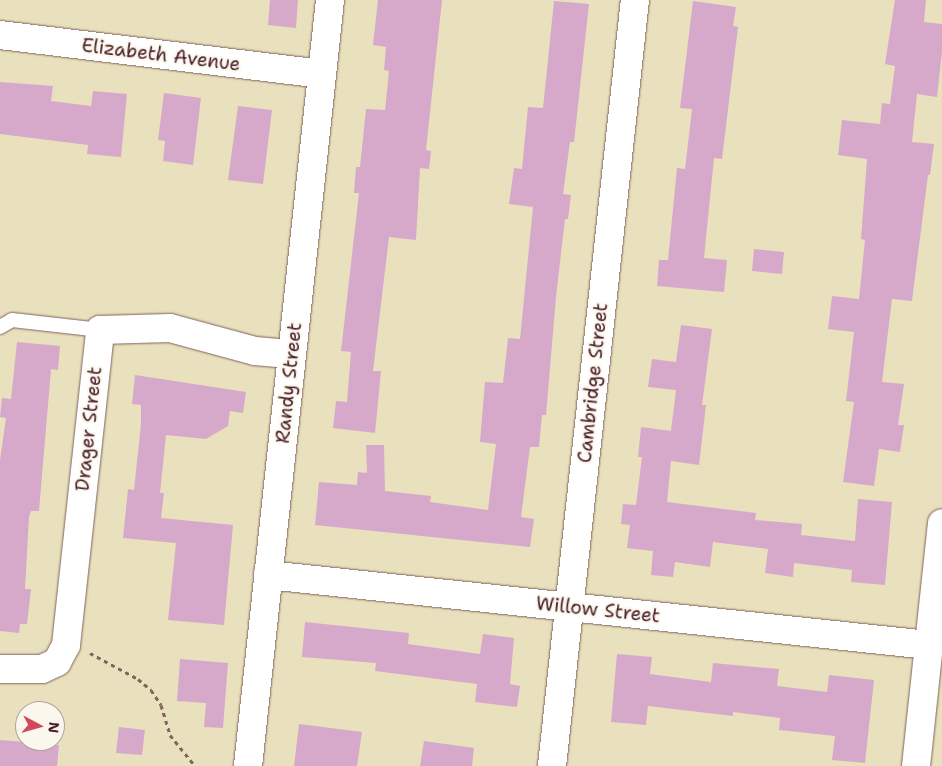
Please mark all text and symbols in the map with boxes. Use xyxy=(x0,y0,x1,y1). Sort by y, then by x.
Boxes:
street label: Elizabeth Avenue xyxy=(80,34,242,76)
street label: Cambridge Street xyxy=(573,302,613,464)
street label: Randy Street xyxy=(271,322,307,444)
street label: Drager Street xyxy=(71,366,107,492)
street label: Willow Street xyxy=(535,592,661,628)
north arrow xyxy=(15,701,65,751)
text: N xyxy=(44,721,63,734)

